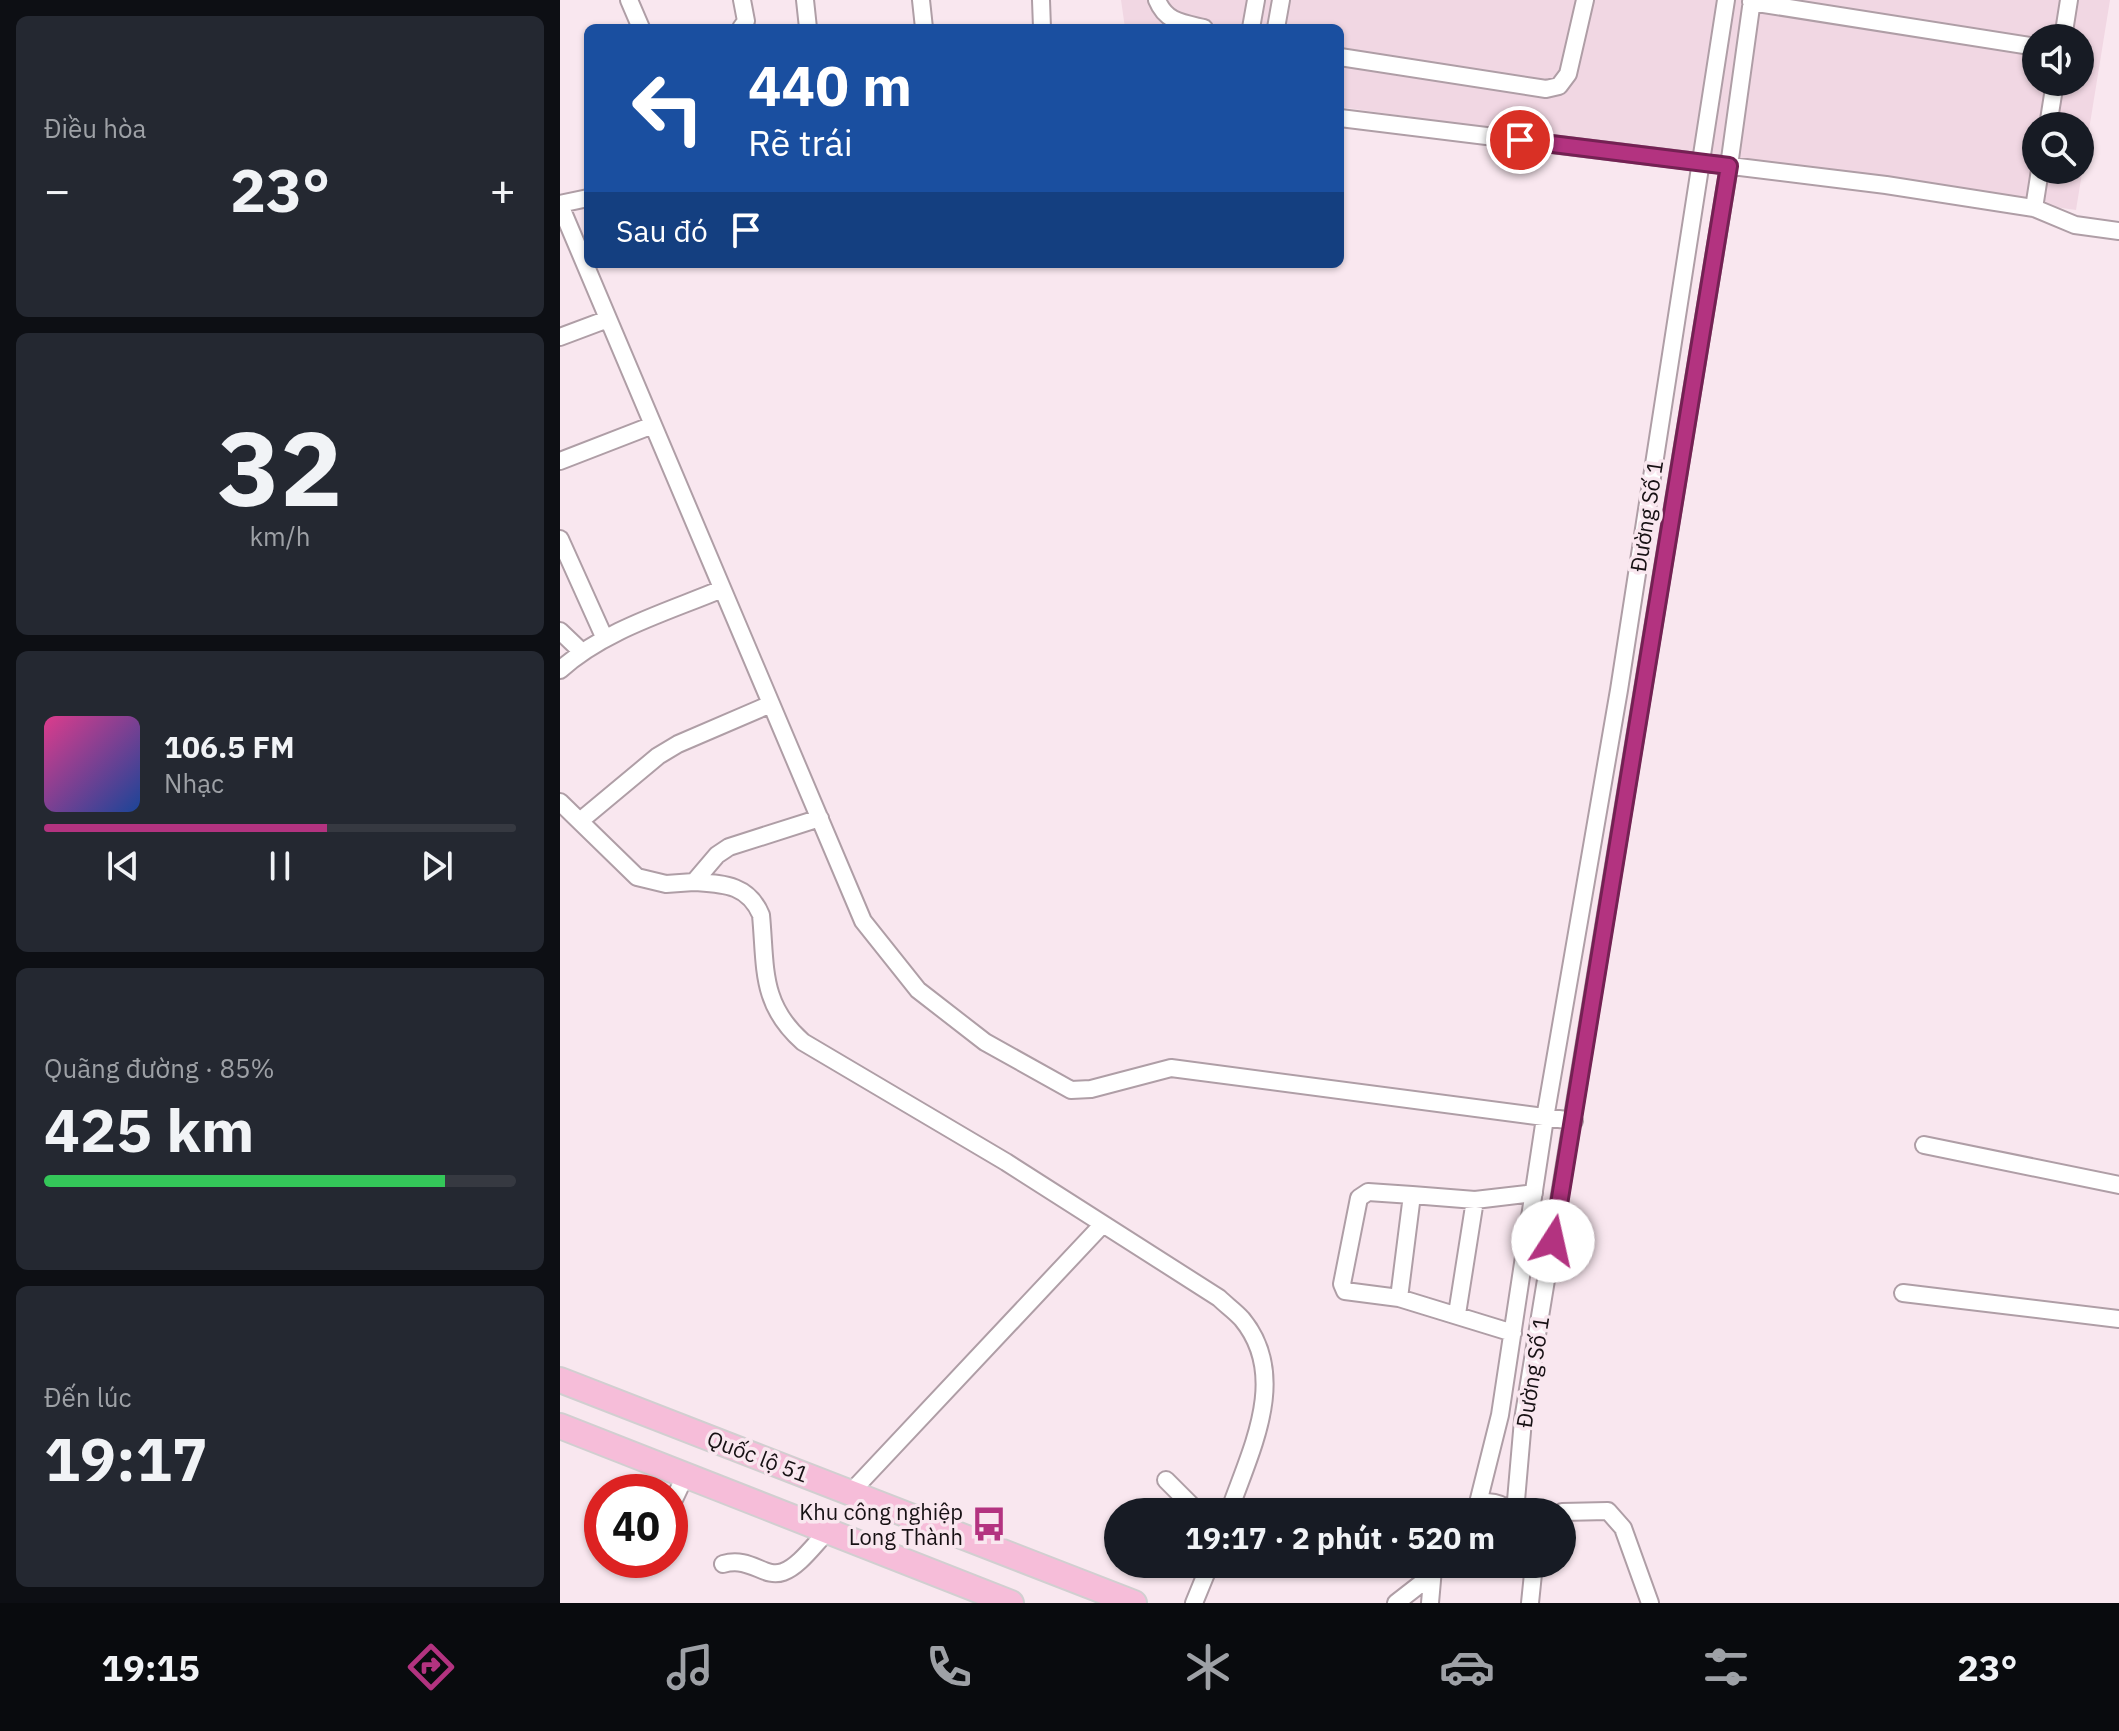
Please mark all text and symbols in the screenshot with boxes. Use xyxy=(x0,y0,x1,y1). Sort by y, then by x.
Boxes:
map controls xyxy=(2022,24,2094,184)
button: sound xyxy=(2022,24,2094,96)
text: 440 m xyxy=(748,49,912,121)
icon: left xyxy=(616,56,720,160)
pin xyxy=(1486,106,1554,174)
text: Điều hòa xyxy=(44,111,146,145)
button: search xyxy=(2022,112,2094,184)
icon: arrive xyxy=(1498,118,1542,162)
text: Rẽ trái xyxy=(748,119,853,166)
text: 23° xyxy=(230,150,330,229)
text: − xyxy=(44,161,70,218)
text: + xyxy=(490,161,516,218)
icon: arrive xyxy=(724,208,768,252)
text: Sau đó xyxy=(616,211,708,250)
text: 32 xyxy=(218,399,342,535)
street label: Đường Số 1 xyxy=(1623,458,1669,574)
text: km/h xyxy=(249,519,311,553)
text: 106.5 FM xyxy=(164,727,295,766)
text: Nhạc xyxy=(164,766,224,800)
icon: previous xyxy=(101,844,145,888)
icon: pause xyxy=(258,844,302,888)
icon: next xyxy=(415,844,459,888)
text: Quãng đường · 85% xyxy=(44,1051,275,1085)
text: 425 km xyxy=(44,1090,254,1169)
position arrow xyxy=(1511,1199,1595,1283)
street label: Đường Số 1 xyxy=(1509,1314,1555,1430)
text: Đến lúc xyxy=(44,1380,132,1414)
text: 19:17 xyxy=(44,1419,208,1498)
street label: Quốc lộ 51 xyxy=(703,1423,813,1489)
speed limit sign: 40 xyxy=(584,1474,688,1578)
place label: Khu công nghiệp Long Thành xyxy=(799,1497,963,1551)
bus stop icon: Khu công nghiệp Long Thành xyxy=(970,1505,1008,1543)
text: 19:17 · 2 phút · 520 m xyxy=(1185,1518,1495,1557)
icon: directions xyxy=(403,1639,459,1695)
icon: music xyxy=(662,1639,718,1695)
icon: phone xyxy=(921,1639,977,1695)
icon: climate xyxy=(1180,1639,1236,1695)
icon: car xyxy=(1439,1639,1495,1695)
icon: filters xyxy=(1698,1639,1754,1695)
text: 19:15 xyxy=(102,1644,200,1691)
text: 23° xyxy=(1957,1644,2017,1691)

